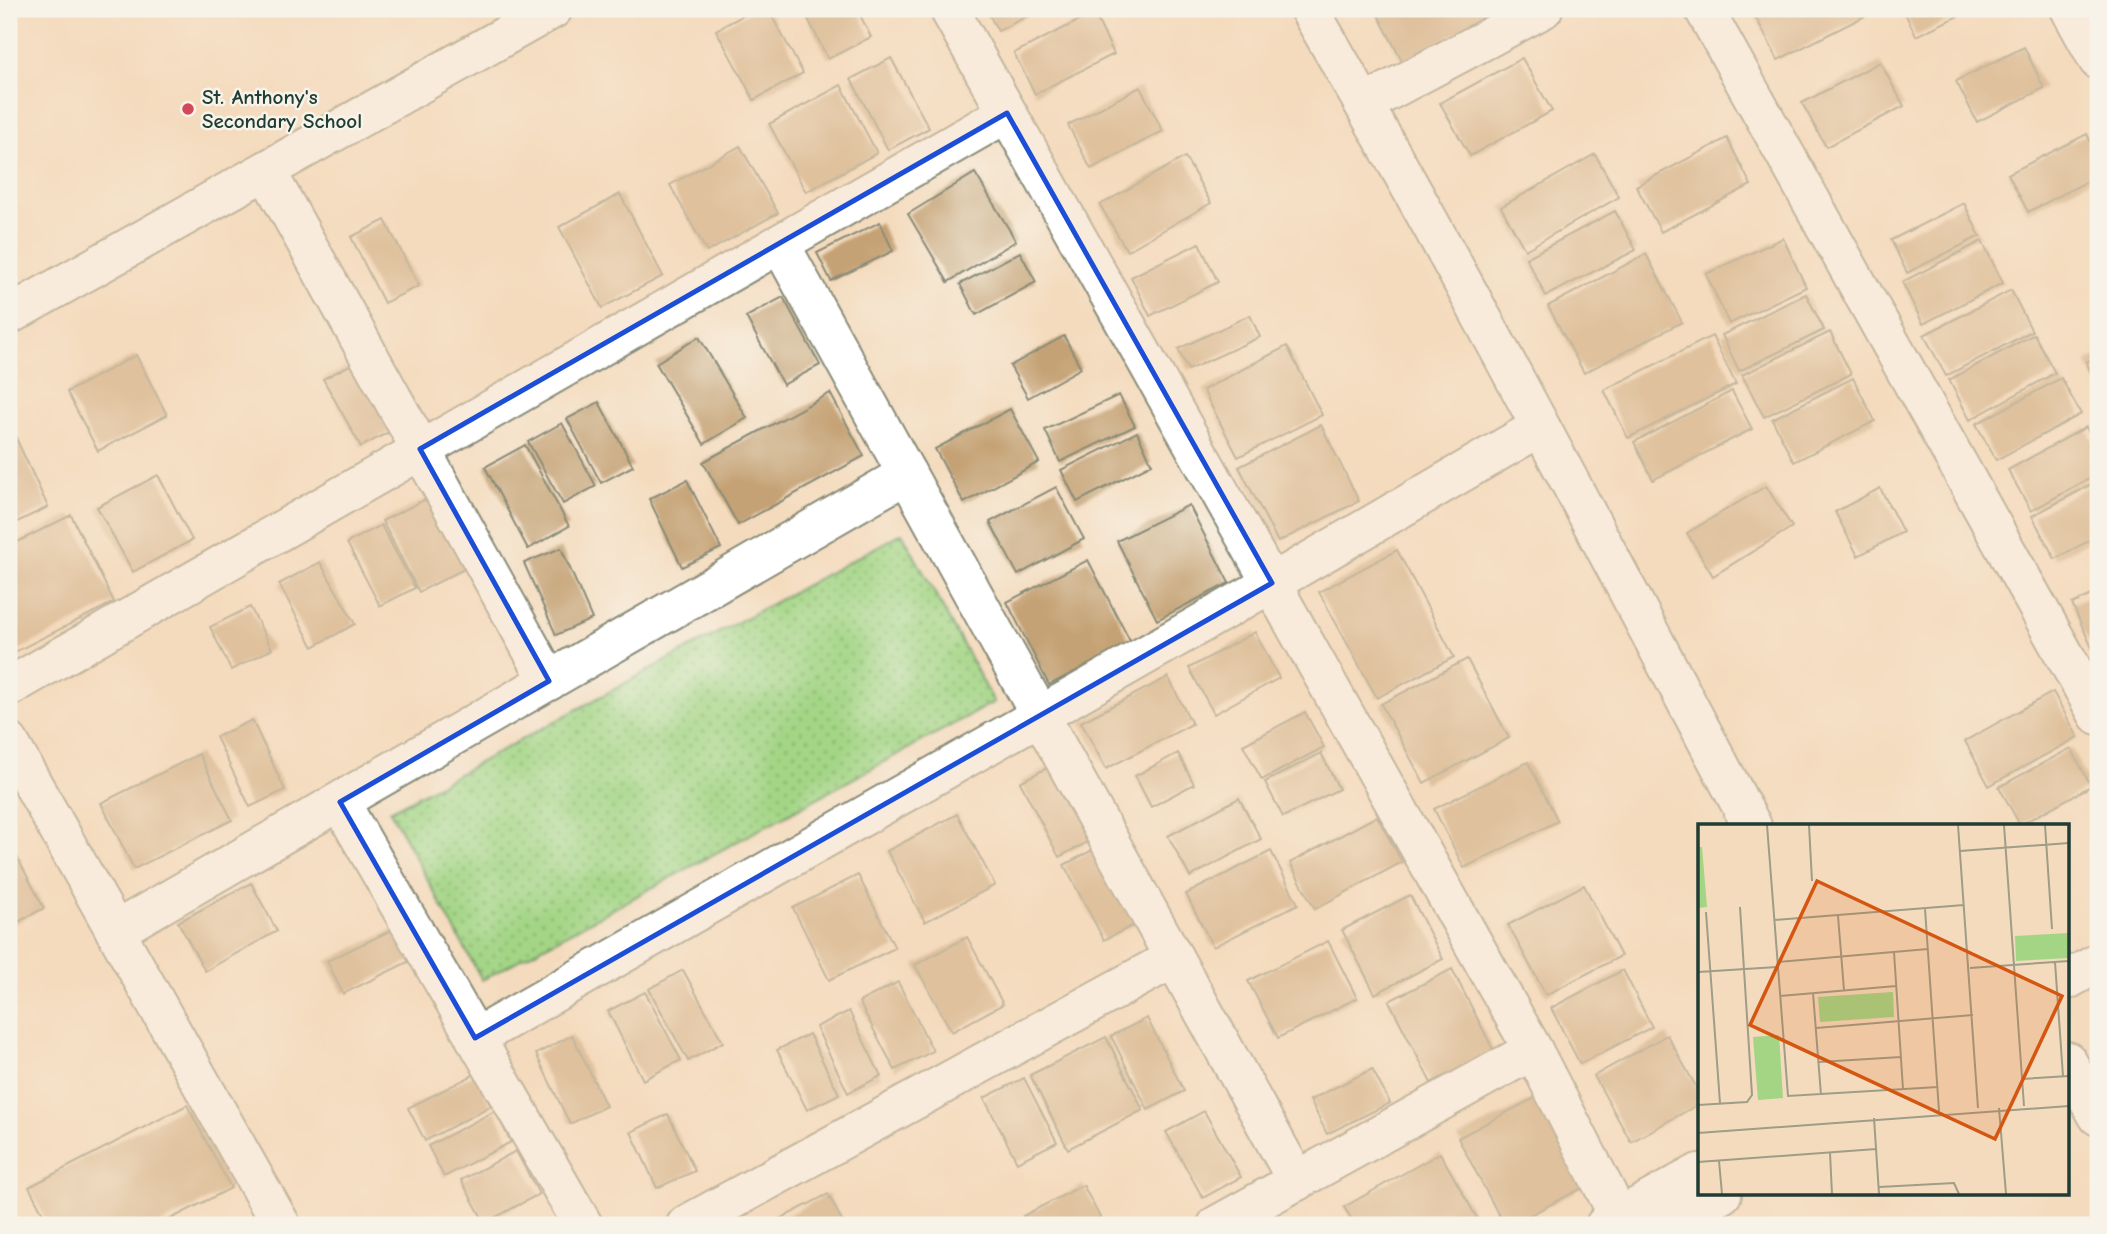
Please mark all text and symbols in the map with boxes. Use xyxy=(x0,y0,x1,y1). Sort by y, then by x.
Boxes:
place label: St. Anthony's Secondary School xyxy=(202,85,362,133)
marker: St. Anthony's Secondary School xyxy=(180,101,196,117)
inset map xyxy=(1698,824,2068,1196)

